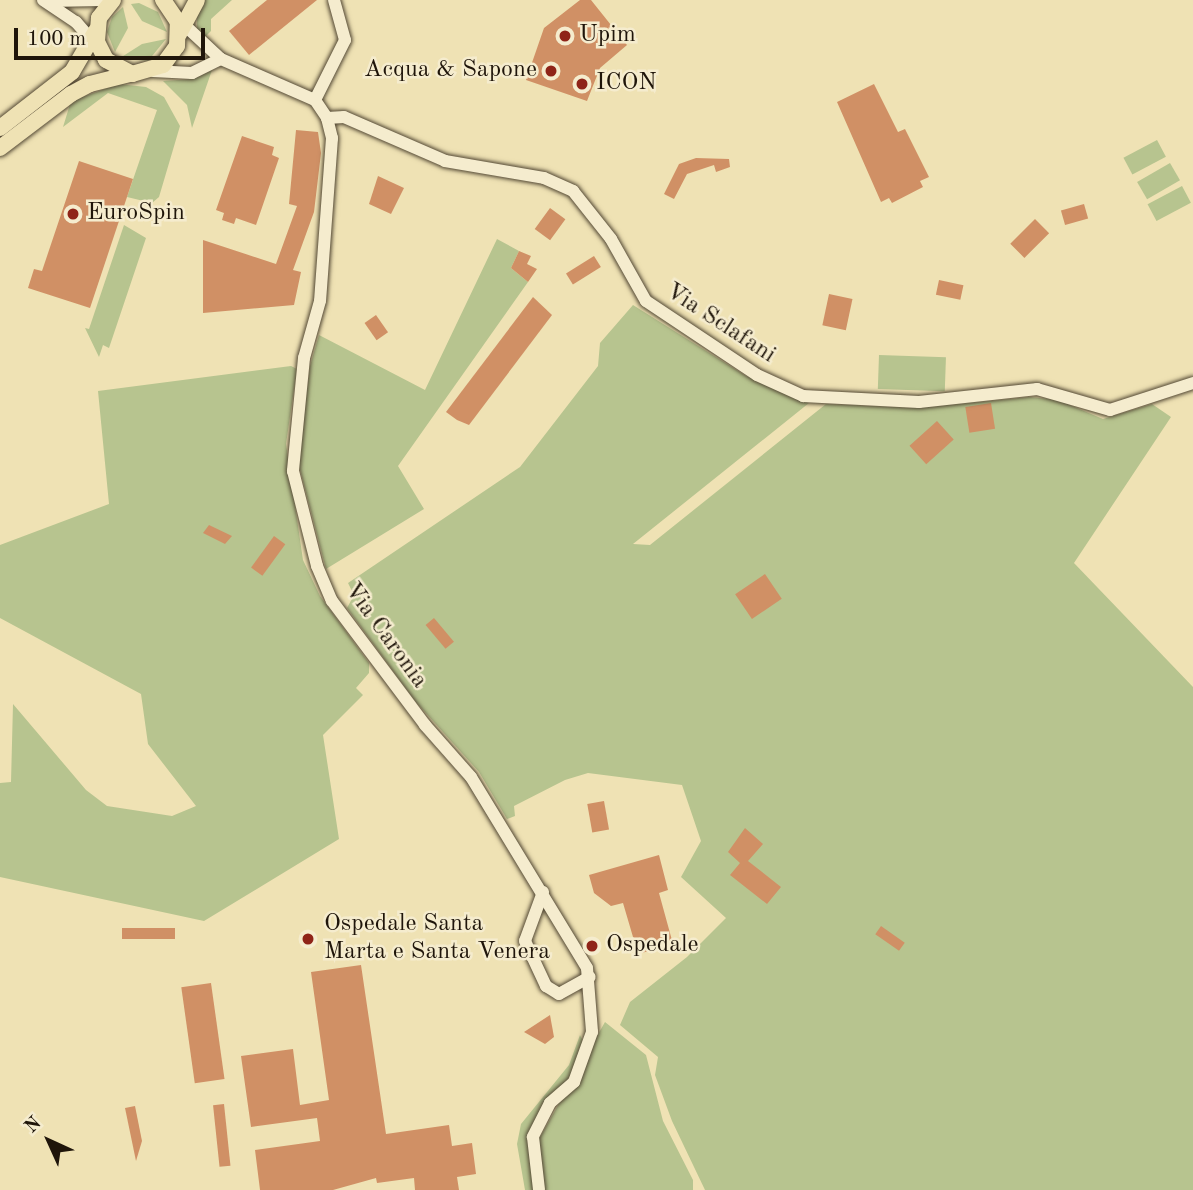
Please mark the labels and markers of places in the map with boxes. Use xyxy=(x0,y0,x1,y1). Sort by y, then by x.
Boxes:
place label: Upim xyxy=(579,22,636,50)
marker: Upim xyxy=(557,28,573,44)
place label: Acqua & Sapone xyxy=(364,57,537,85)
marker: Acqua & Sapone xyxy=(543,63,559,79)
place label: ICON xyxy=(596,70,657,98)
marker: ICON xyxy=(574,76,590,92)
place label: EuroSpin xyxy=(87,200,185,228)
marker: EuroSpin xyxy=(65,206,81,222)
place label: Ospedale Santa Marta e Santa Venera xyxy=(324,911,550,967)
marker: Ospedale Santa Marta e Santa Venera xyxy=(298,929,318,949)
place label: Ospedale xyxy=(606,932,699,960)
marker: Ospedale xyxy=(584,938,600,954)

